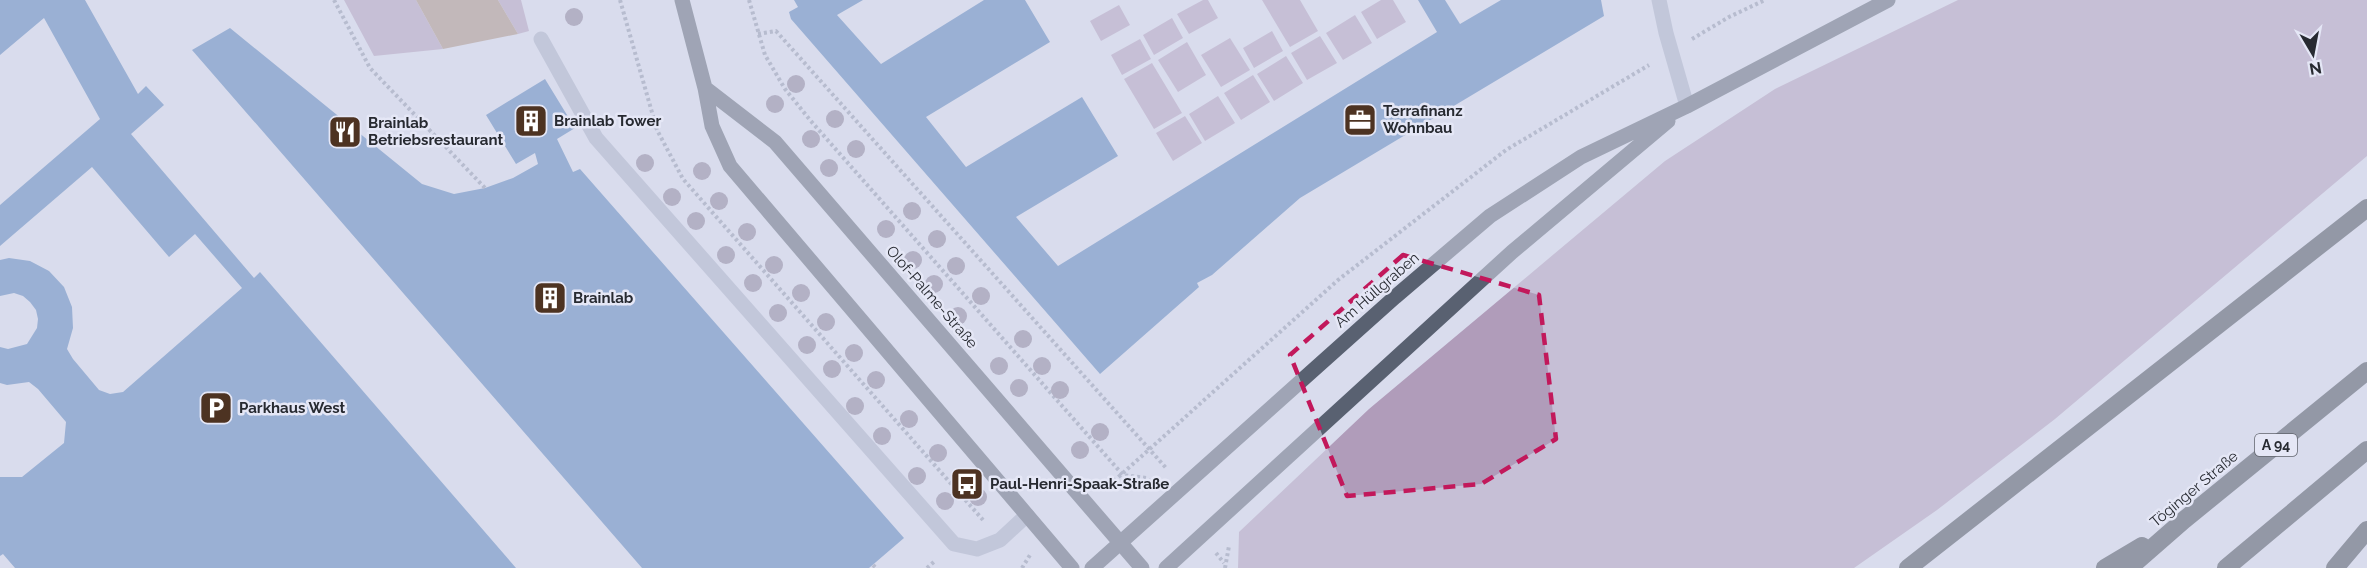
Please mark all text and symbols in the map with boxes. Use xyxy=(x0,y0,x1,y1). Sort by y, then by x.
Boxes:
north arrow xyxy=(2283,24,2343,84)
text: N xyxy=(2308,58,2323,79)
office icon: Terrafinanz Wohnbau xyxy=(1342,102,1378,138)
place label: Terrafinanz Wohnbau xyxy=(1383,102,1463,137)
building icon: Brainlab Tower xyxy=(513,103,549,139)
place label: Brainlab Tower xyxy=(554,112,661,130)
restaurant icon: Brainlab Betriebsrestaurant xyxy=(327,114,363,150)
place label: Brainlab Betriebsrestaurant xyxy=(368,114,503,149)
street label: Olof-Palme-Straße xyxy=(883,242,982,352)
street label: Am Hüllgraben xyxy=(1331,249,1423,331)
building icon: Brainlab xyxy=(532,280,568,316)
place label: Brainlab xyxy=(573,289,634,307)
parking icon: Parkhaus West xyxy=(198,390,234,426)
place label: Parkhaus West xyxy=(239,399,346,417)
road number: A 94 xyxy=(2255,434,2297,456)
street label: Töginger Straße xyxy=(2146,447,2242,531)
bus stop icon: Paul-Henri-Spaak-Straße xyxy=(949,466,985,502)
place label: Paul-Henri-Spaak-Straße xyxy=(990,475,1169,493)

